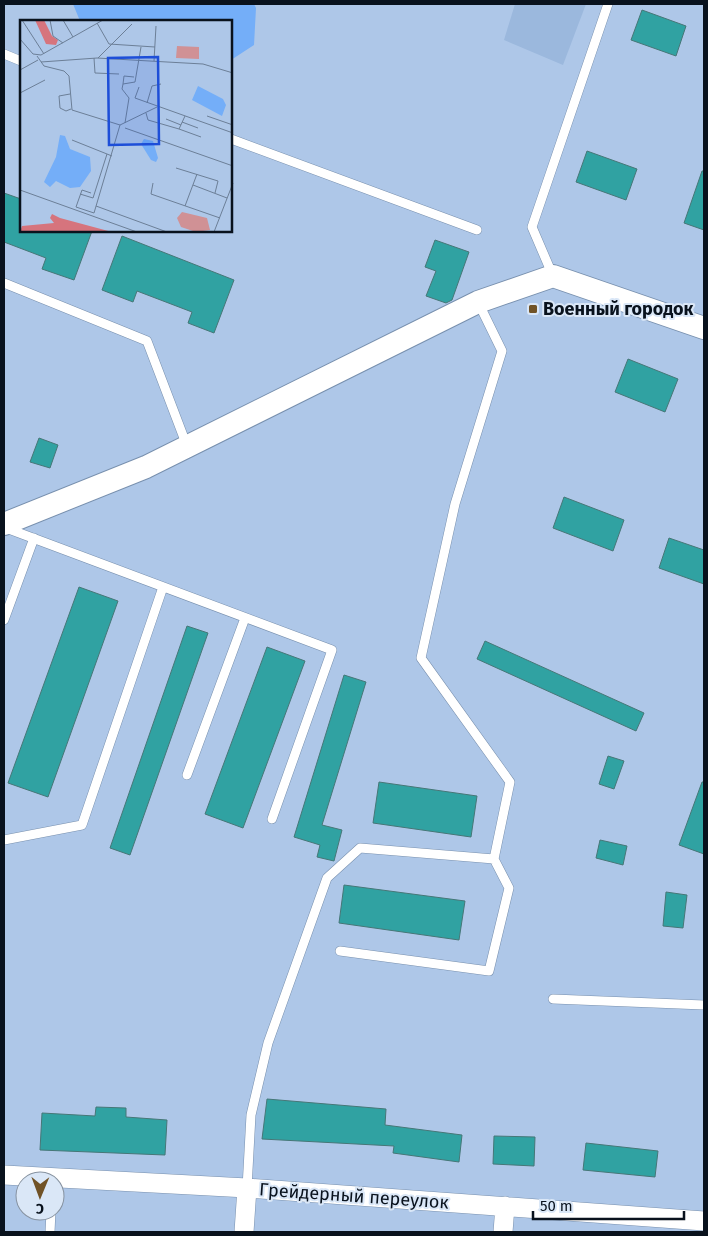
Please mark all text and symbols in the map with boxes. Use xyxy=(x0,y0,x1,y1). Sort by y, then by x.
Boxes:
inset map xyxy=(20,20,232,232)
place label: Военный городок xyxy=(543,298,694,320)
marker: Военный городок xyxy=(527,303,539,315)
north arrow xyxy=(15,1171,65,1221)
street label: Грейдерный переулок xyxy=(258,1178,450,1214)
scale bar xyxy=(533,1188,684,1220)
text: 50 m xyxy=(540,1197,573,1215)
text: С xyxy=(36,1200,44,1217)

